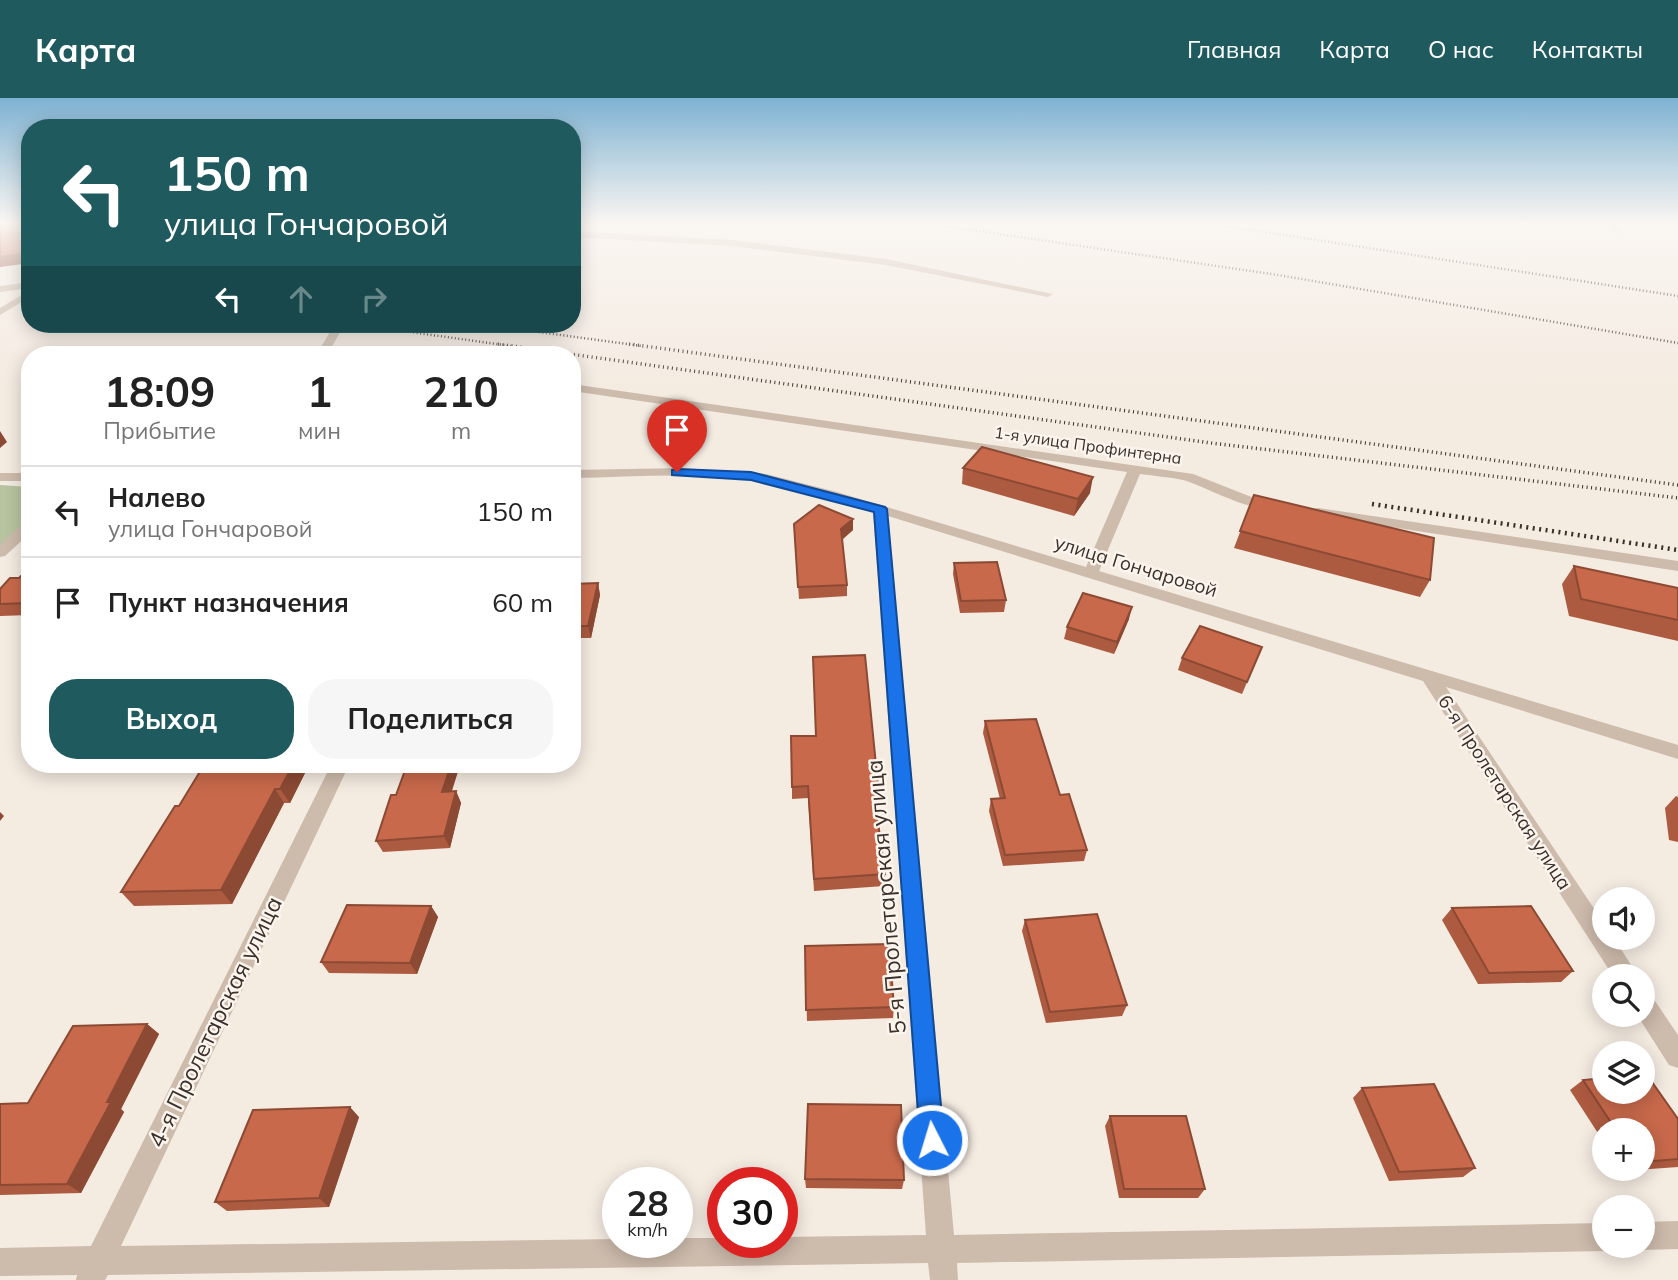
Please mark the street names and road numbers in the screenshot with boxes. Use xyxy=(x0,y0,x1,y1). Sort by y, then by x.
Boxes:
street label: 1-я улица Профинтерна xyxy=(993,422,1183,468)
street label: улица Гончаровой xyxy=(1052,530,1220,602)
street label: 6-я Пролетарская улица xyxy=(1433,690,1577,894)
street label: 5-я Пролетарская улица xyxy=(859,759,912,1036)
street label: 4-я Пролетарская улица xyxy=(141,892,288,1152)

